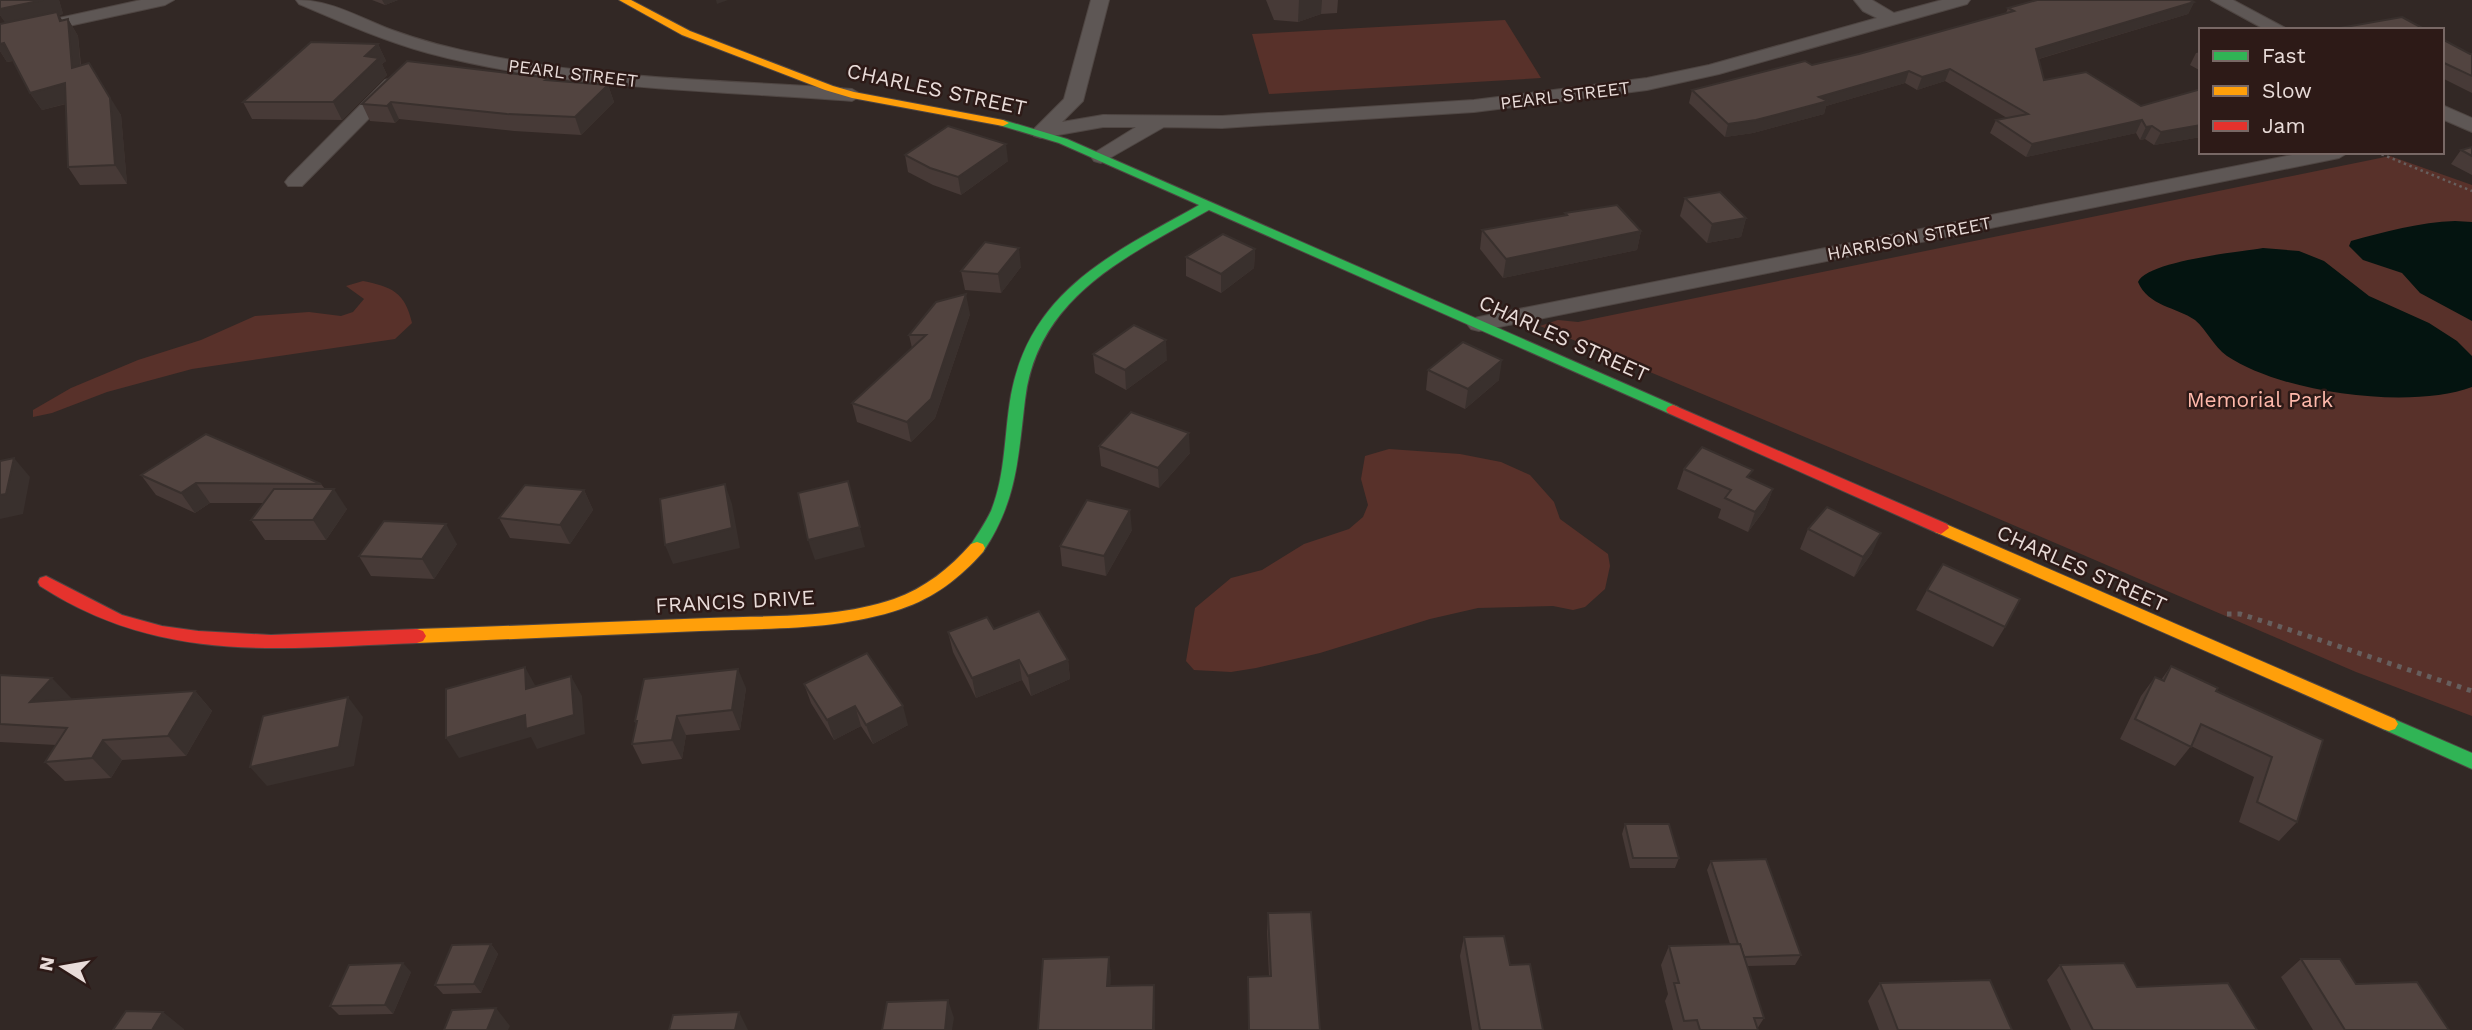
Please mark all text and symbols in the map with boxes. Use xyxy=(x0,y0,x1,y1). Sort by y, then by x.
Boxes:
legend xyxy=(2199,28,2444,154)
text: Fast xyxy=(2262,43,2306,68)
street label: PEARL STREET xyxy=(507,55,639,91)
street label: CHARLES STREET xyxy=(845,58,1029,120)
street label: PEARL STREET xyxy=(1499,77,1631,113)
text: Slow xyxy=(2262,78,2312,103)
text: Jam xyxy=(2262,113,2305,138)
street label: HARRISON STREET xyxy=(1825,212,1993,264)
street label: CHARLES STREET xyxy=(1475,289,1653,387)
park label: Memorial Park xyxy=(2187,387,2333,412)
street label: CHARLES STREET xyxy=(1993,519,2171,617)
street label: FRANCIS DRIVE xyxy=(655,584,815,618)
north arrow xyxy=(28,932,98,1002)
text: N xyxy=(34,955,59,973)

